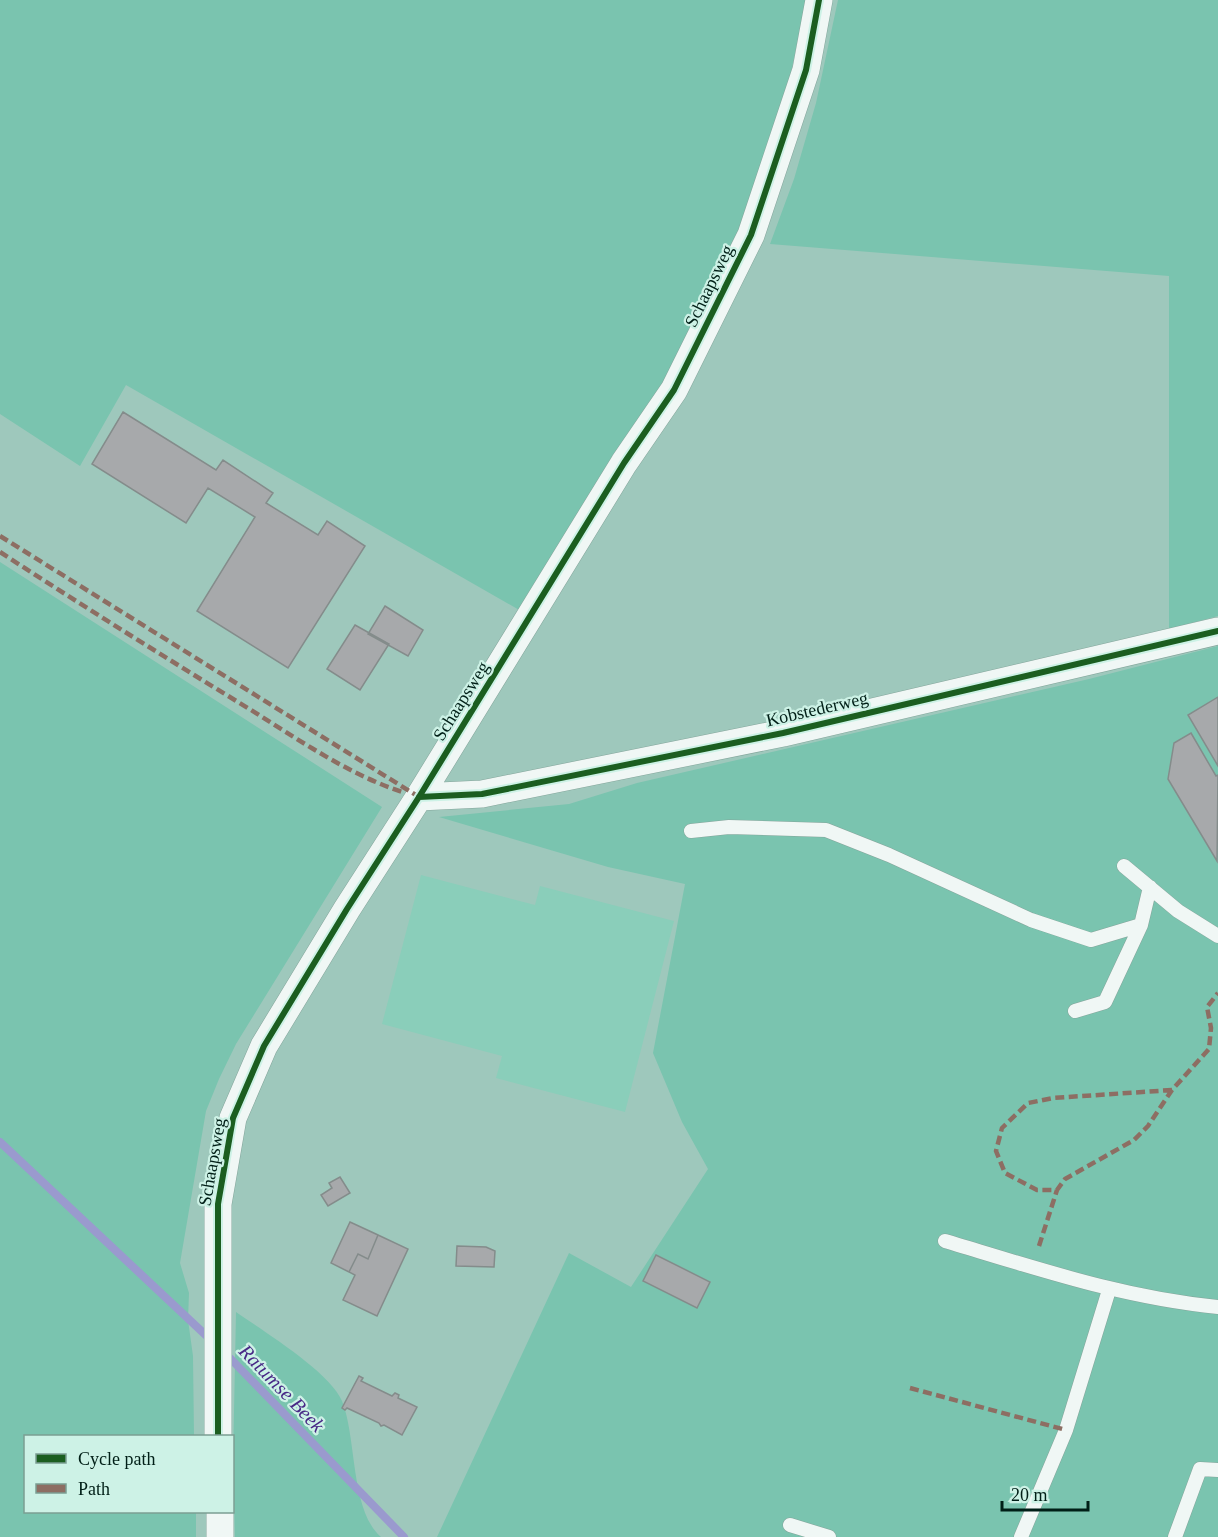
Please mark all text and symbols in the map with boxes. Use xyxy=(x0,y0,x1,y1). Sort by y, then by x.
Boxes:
street label: Schaapsweg xyxy=(681,242,737,330)
street label: Schaapsweg xyxy=(429,658,493,744)
street label: Kobstederweg xyxy=(764,688,870,730)
street label: Schaapsweg xyxy=(194,1116,230,1208)
water label: Ratumse Beek xyxy=(234,1339,330,1437)
legend xyxy=(24,1435,234,1513)
text: Cycle path xyxy=(78,1449,155,1469)
scale bar xyxy=(1002,1474,1088,1512)
text: Path xyxy=(78,1479,110,1499)
text: 20 m xyxy=(1011,1485,1048,1505)

